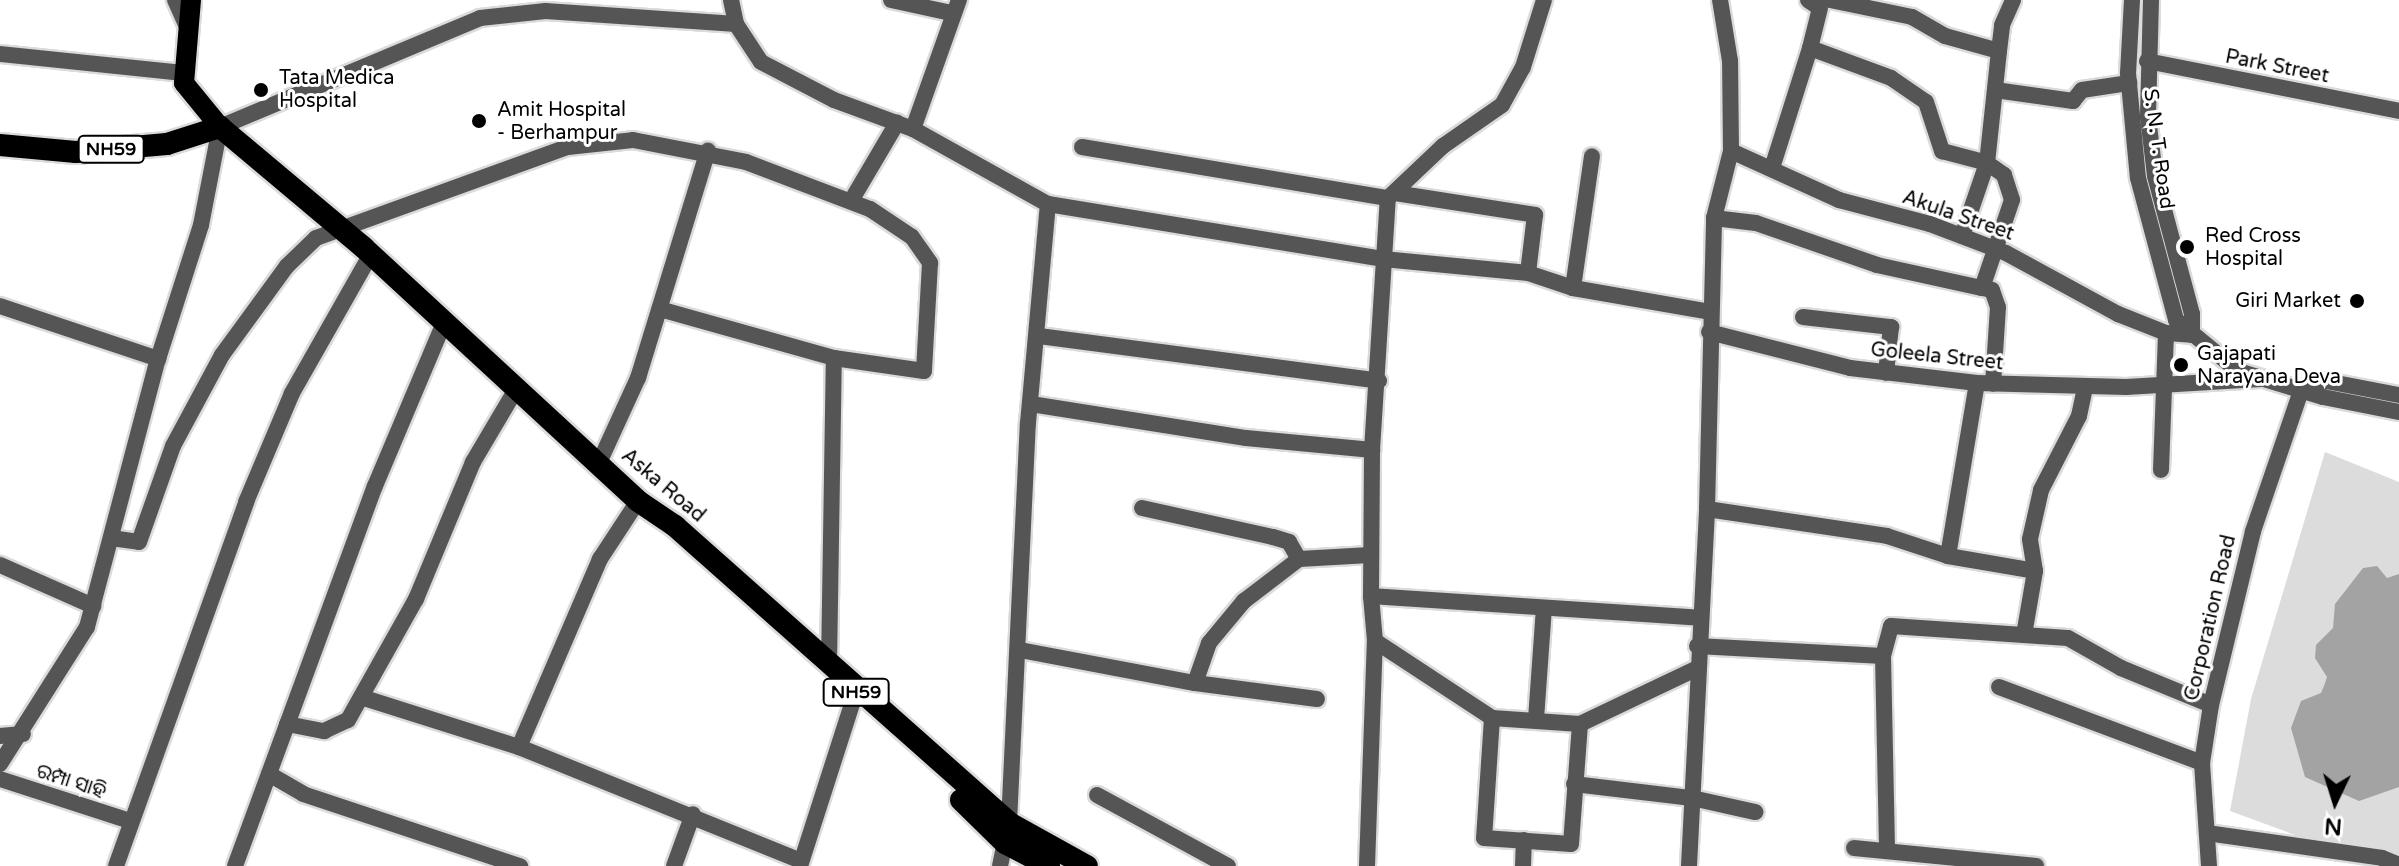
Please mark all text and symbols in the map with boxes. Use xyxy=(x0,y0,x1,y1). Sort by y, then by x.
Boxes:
street label: Park Street xyxy=(2223,45,2331,89)
place label: Tata Medica Hospital xyxy=(279,66,395,113)
marker: Tata Medica Hospital xyxy=(250,79,272,101)
street label: S. N. T. Road xyxy=(2138,87,2178,211)
place label: Amit Hospital - Berhampur xyxy=(497,98,626,145)
marker: Amit Hospital - Berhampur xyxy=(468,110,490,132)
road number: NH59 xyxy=(77,135,145,163)
street label: Akula Street xyxy=(1899,186,2017,246)
place label: Red Cross Hospital xyxy=(2205,224,2301,271)
marker: Red Cross Hospital xyxy=(2176,236,2198,258)
place label: Giri Market xyxy=(2235,289,2341,313)
marker: Giri Market xyxy=(2348,292,2366,310)
street label: Goleela Street xyxy=(1869,338,2005,376)
place label: Gajapati Narayana Deva xyxy=(2197,342,2341,389)
marker: Gajapati Narayana Deva xyxy=(2172,356,2190,374)
street label: Aska Road xyxy=(616,444,710,528)
street label: Corporation Road xyxy=(2180,533,2242,703)
road number: NH59 xyxy=(822,678,890,706)
street label: ରମ୍ପା ସାହି xyxy=(33,759,109,805)
north arrow xyxy=(2295,762,2375,842)
text: N xyxy=(2324,812,2343,840)

